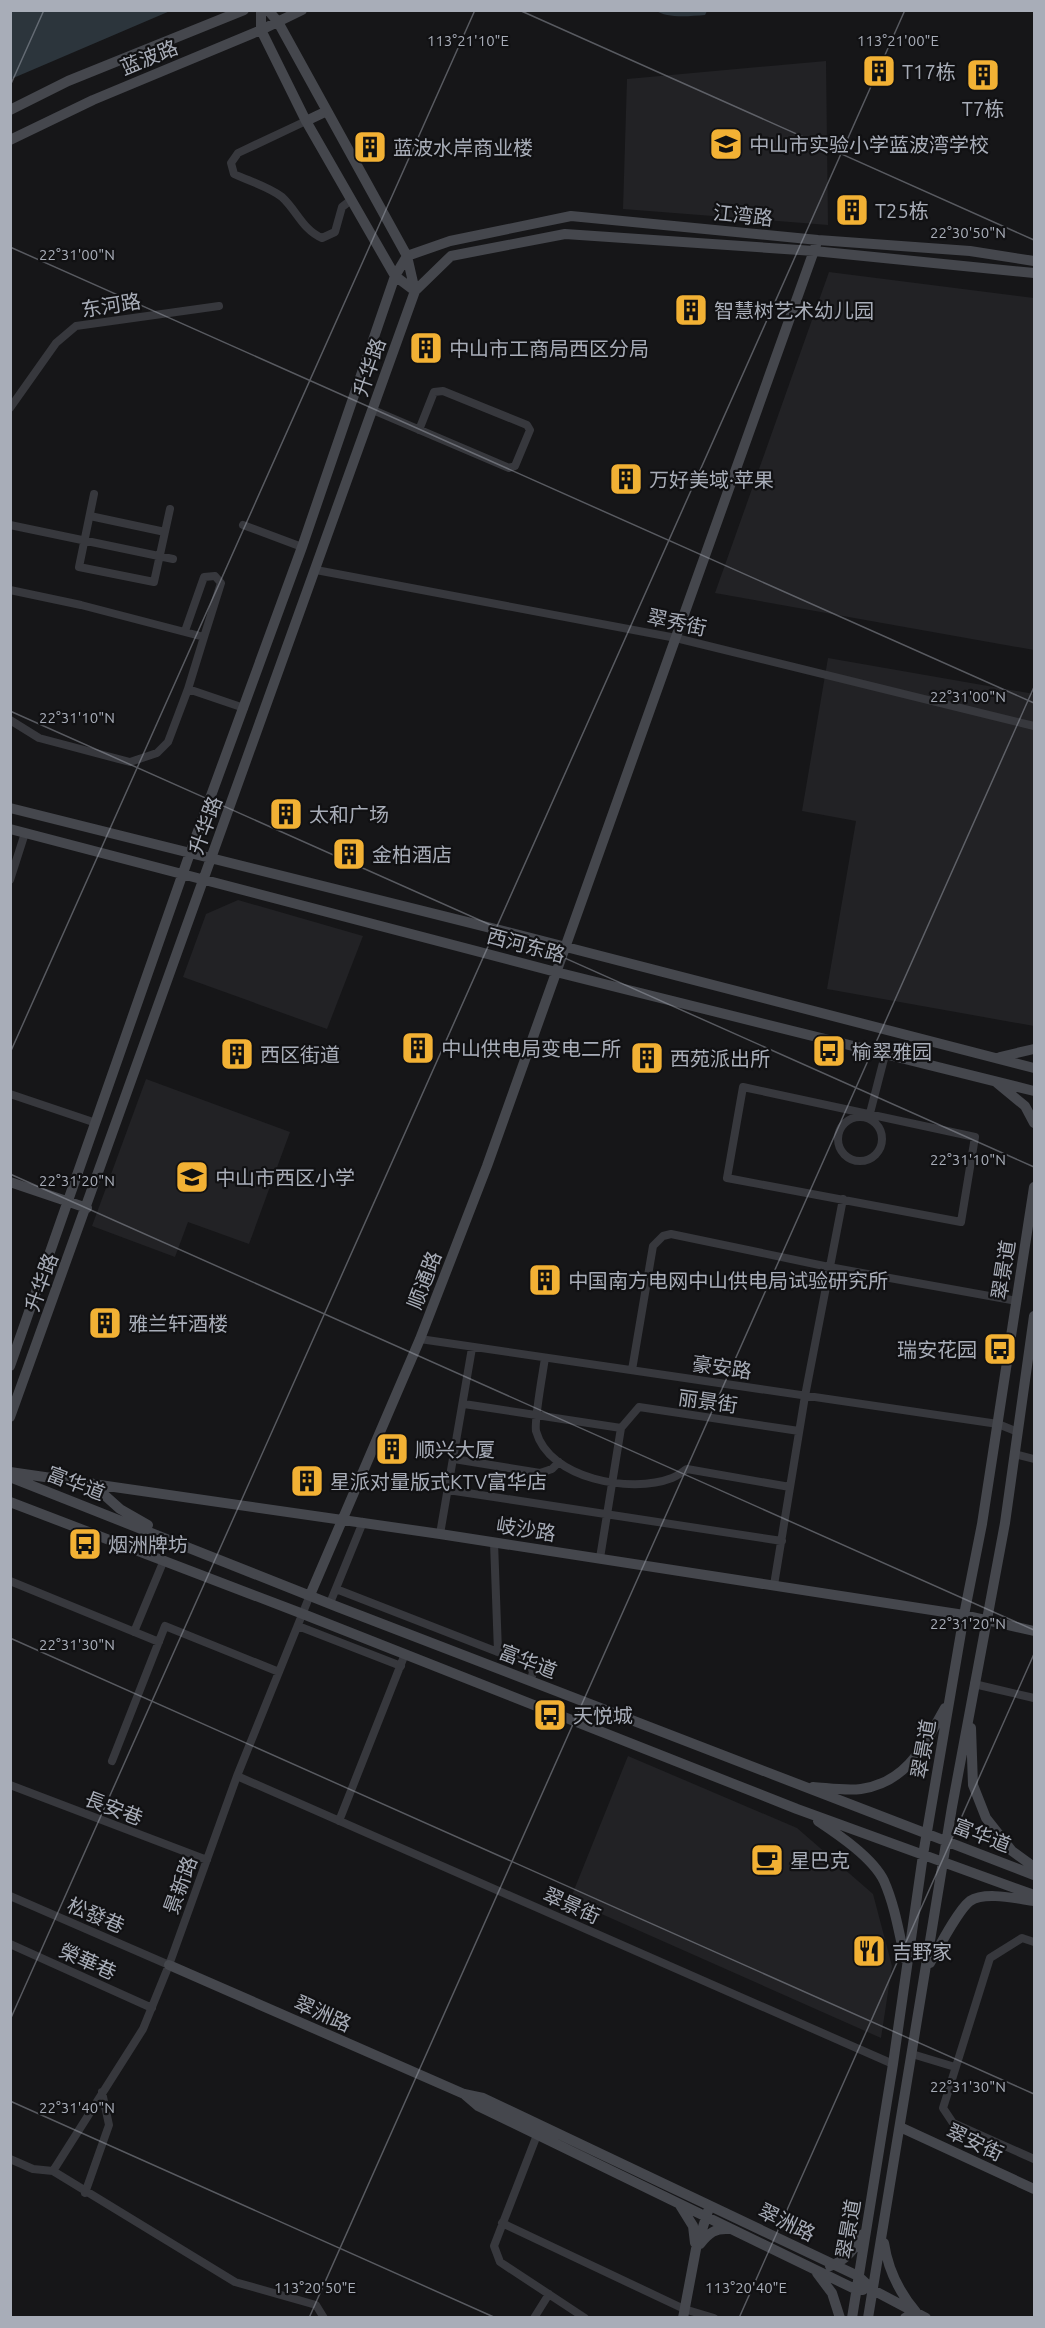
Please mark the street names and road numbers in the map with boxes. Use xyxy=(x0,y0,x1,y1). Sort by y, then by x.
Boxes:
street label: 蓝波路 xyxy=(117,35,181,79)
street label: 江湾路 xyxy=(712,200,774,230)
street label: 东河路 xyxy=(80,289,142,321)
street label: 升华路 xyxy=(348,335,390,399)
street label: 翠秀街 xyxy=(645,605,709,639)
street label: 升华路 xyxy=(184,793,226,857)
street label: 西河东路 xyxy=(484,924,568,966)
street label: 翠景道 xyxy=(987,1239,1019,1301)
street label: 顺通路 xyxy=(403,1248,445,1312)
street label: 升华路 xyxy=(20,1250,62,1314)
street label: 豪安路 xyxy=(691,1351,753,1383)
street label: 丽景街 xyxy=(677,1385,739,1417)
street label: 富华道 xyxy=(44,1462,108,1504)
street label: 岐沙路 xyxy=(495,1513,557,1545)
street label: 富华道 xyxy=(496,1640,560,1682)
street label: 翠景道 xyxy=(906,1717,940,1781)
street label: 長安巷 xyxy=(82,1787,146,1829)
street label: 富华道 xyxy=(950,1814,1014,1856)
street label: 景新路 xyxy=(159,1853,201,1917)
street label: 翠景街 xyxy=(540,1882,604,1928)
street label: 松發巷 xyxy=(64,1893,128,1937)
street label: 榮華巷 xyxy=(56,1938,120,1984)
street label: 翠洲路 xyxy=(291,1990,355,2036)
street label: 翠安街 xyxy=(943,2119,1007,2165)
street label: 翠景道 xyxy=(831,2197,865,2261)
street label: 翠洲路 xyxy=(755,2199,819,2245)

